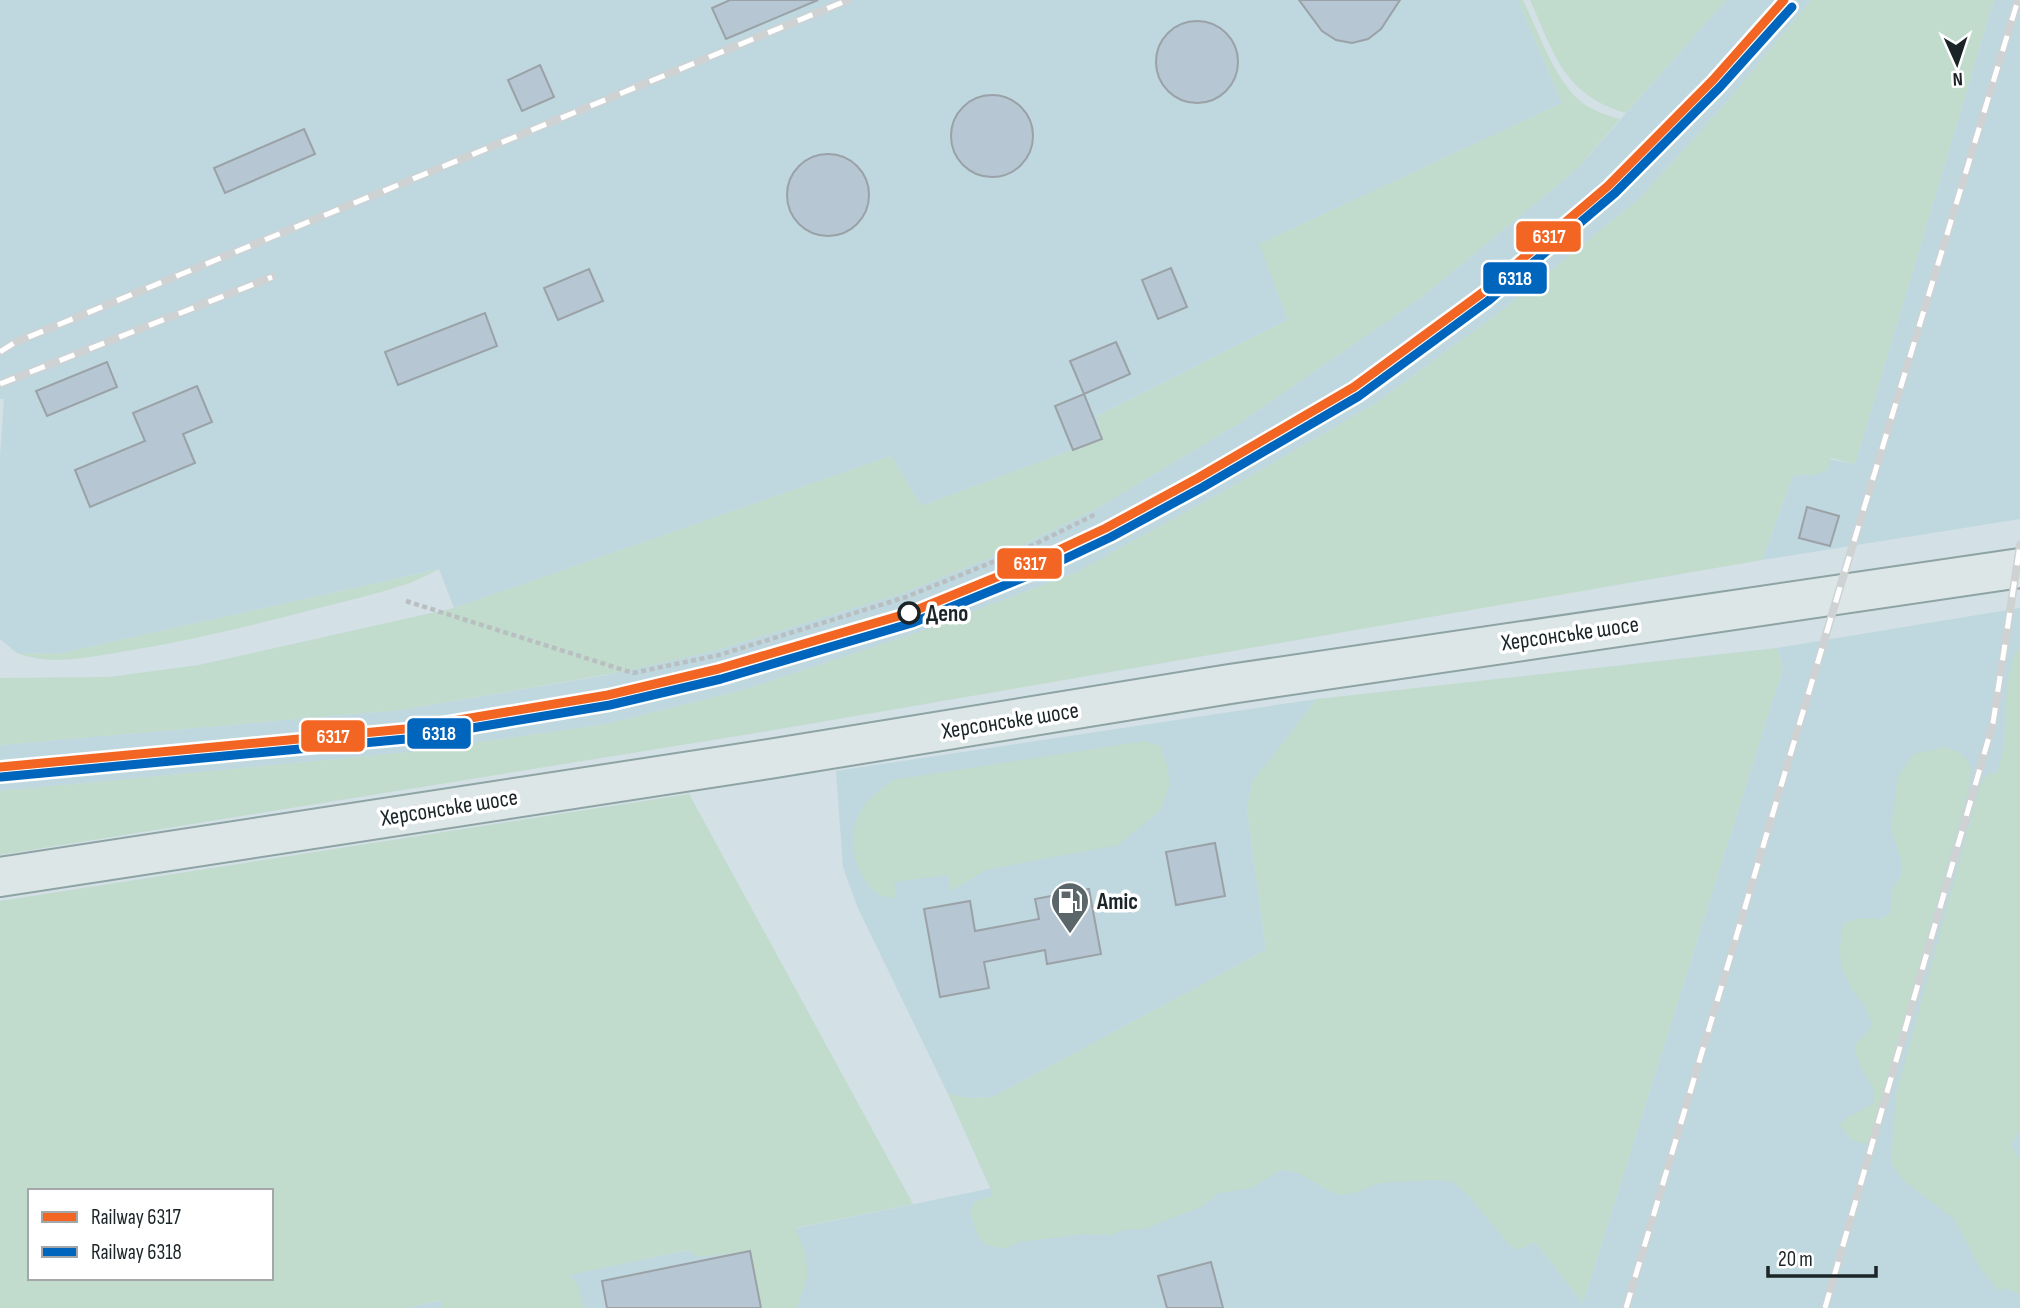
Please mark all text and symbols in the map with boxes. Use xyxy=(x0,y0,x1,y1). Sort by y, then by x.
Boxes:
north arrow xyxy=(1922,28,1992,98)
text: N xyxy=(1952,67,1963,90)
line badge: 6317 xyxy=(1515,220,1582,253)
text: 6317 xyxy=(1532,226,1566,249)
line badge: 6318 xyxy=(1482,261,1548,295)
text: 6318 xyxy=(1498,268,1532,291)
line badge: 6317 xyxy=(996,547,1063,580)
text: 6317 xyxy=(1013,553,1047,576)
place label: Депо xyxy=(926,600,968,628)
marker: Депо xyxy=(898,602,920,624)
street label: Херсонське шосе xyxy=(1499,610,1641,658)
street label: Херсонське шосе xyxy=(939,696,1081,746)
line badge: 6318 xyxy=(406,717,472,750)
line badge: 6317 xyxy=(300,719,366,753)
text: 6318 xyxy=(422,723,456,746)
text: 6317 xyxy=(316,726,350,749)
street label: Херсонське шосе xyxy=(378,783,520,833)
fuel station icon: Amic xyxy=(1049,880,1091,935)
place label: Amic xyxy=(1096,888,1138,916)
legend xyxy=(28,1189,273,1280)
text: Railway 6317 xyxy=(91,1205,182,1230)
scale bar xyxy=(1768,1234,1876,1278)
text: Railway 6318 xyxy=(91,1240,182,1265)
text: 20 m xyxy=(1778,1247,1813,1272)

